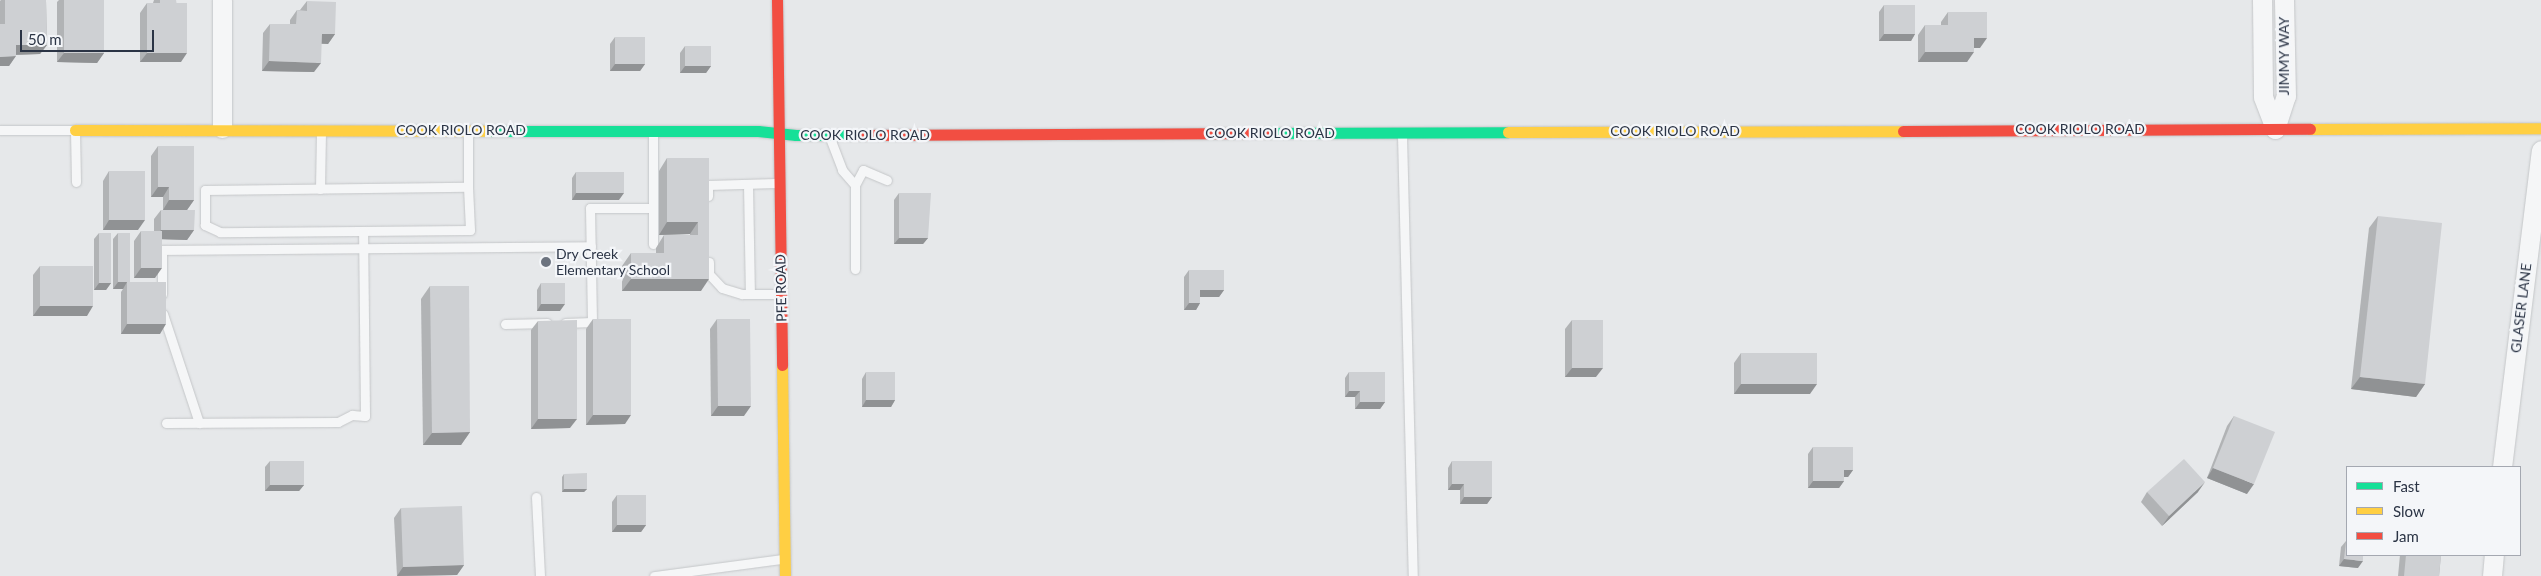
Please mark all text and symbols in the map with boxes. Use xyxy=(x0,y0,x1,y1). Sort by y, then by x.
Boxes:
street label: JIMMY WAY xyxy=(2276,16,2292,96)
scale bar xyxy=(22,20,156,52)
text: 50 m xyxy=(28,30,62,48)
street label: COOK RIOLO ROAD xyxy=(2015,121,2145,137)
street label: COOK RIOLO ROAD xyxy=(396,122,526,138)
street label: COOK RIOLO ROAD xyxy=(1610,123,1740,139)
street label: COOK RIOLO ROAD xyxy=(1205,125,1335,141)
street label: COOK RIOLO ROAD xyxy=(800,127,930,143)
place label: Dry Creek Elementary School xyxy=(556,246,670,278)
street label: PFE ROAD xyxy=(772,254,790,322)
marker: Dry Creek Elementary School xyxy=(540,256,552,268)
street label: GLASER LANE xyxy=(2507,262,2535,354)
legend xyxy=(2346,466,2521,556)
text: Fast xyxy=(2393,477,2420,495)
text: Slow xyxy=(2393,502,2425,520)
text: Jam xyxy=(2393,527,2419,545)

